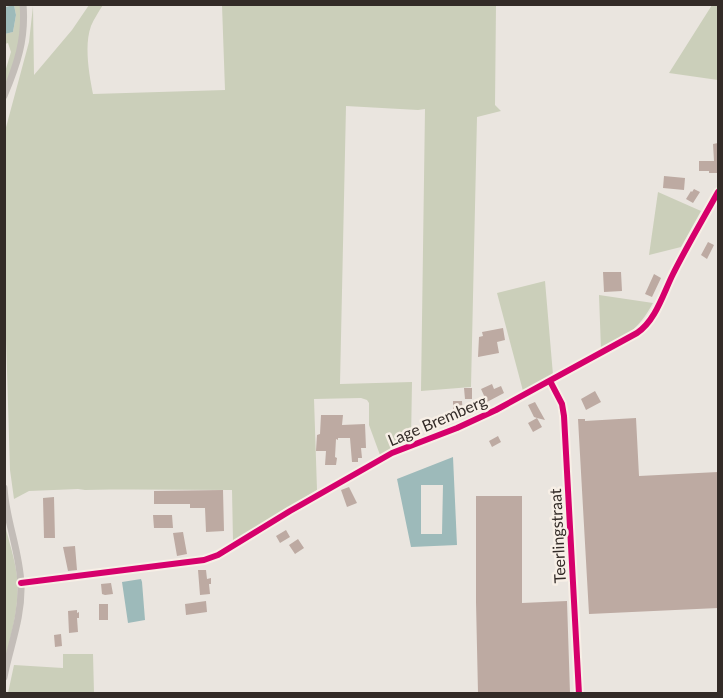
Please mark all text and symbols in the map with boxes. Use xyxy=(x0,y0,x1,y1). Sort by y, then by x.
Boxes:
street label: Lage Bremberg xyxy=(385,391,489,449)
street label: Teerlingstraat xyxy=(545,488,569,584)

